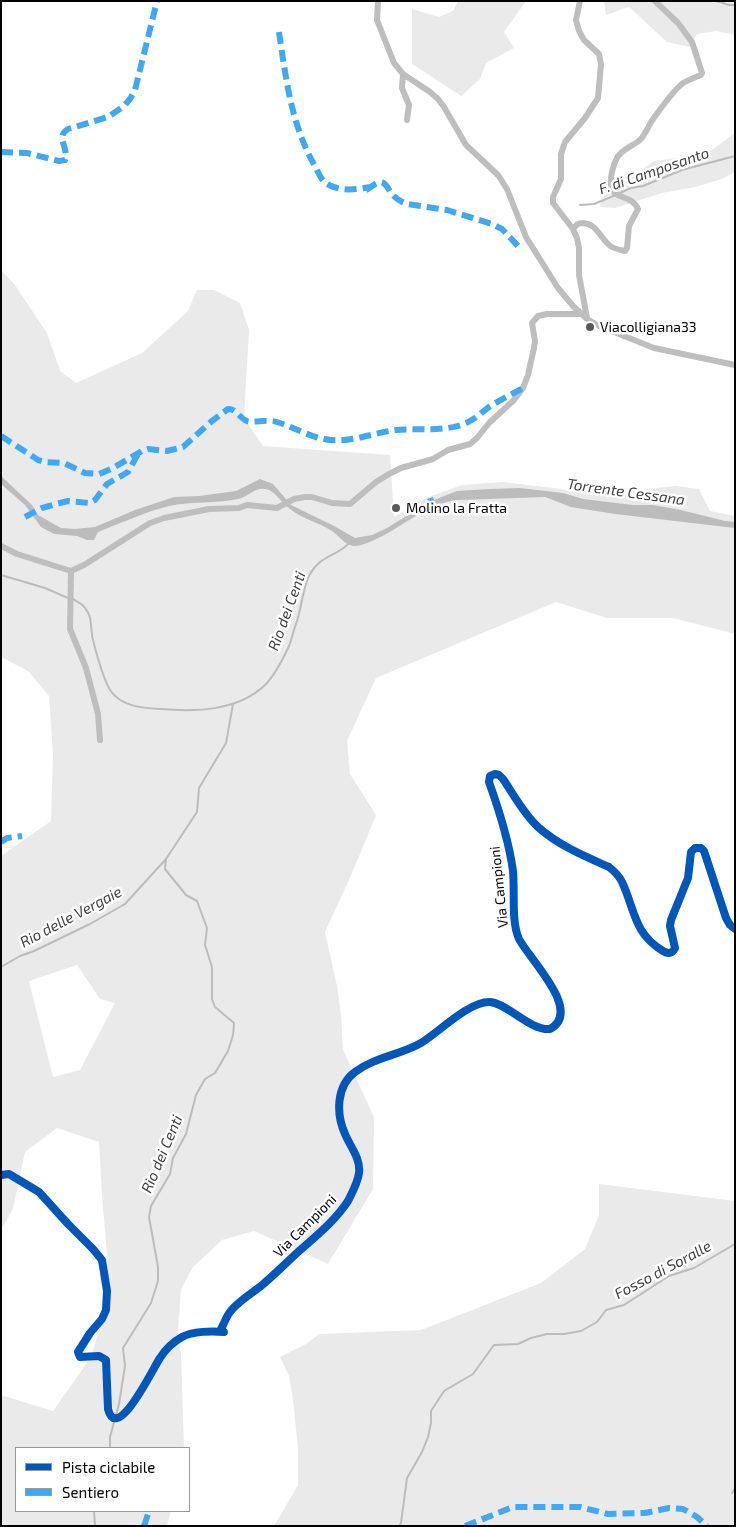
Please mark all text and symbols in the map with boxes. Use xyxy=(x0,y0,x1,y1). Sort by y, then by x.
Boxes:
water label: F. di Camposanto xyxy=(596,144,712,198)
place label: Viacolligiana33 xyxy=(600,319,697,335)
marker: Viacolligiana33 xyxy=(584,321,596,333)
water label: Torrente Cessana xyxy=(566,475,686,509)
place label: Molino la Fratta xyxy=(406,500,507,516)
marker: Molino la Fratta xyxy=(390,502,402,514)
water label: Rio dei Centi xyxy=(264,569,310,653)
street label: Via Campioni xyxy=(486,845,512,929)
water label: Rio delle Vergaie xyxy=(17,883,125,951)
water label: Rio dei Centi xyxy=(138,1112,186,1196)
street label: Via Campioni xyxy=(270,1191,340,1261)
water label: Fosso di Soralle xyxy=(612,1237,714,1303)
legend xyxy=(15,1447,190,1512)
text: Pista ciclabile xyxy=(62,1458,155,1476)
text: Sentiero xyxy=(62,1483,119,1501)

